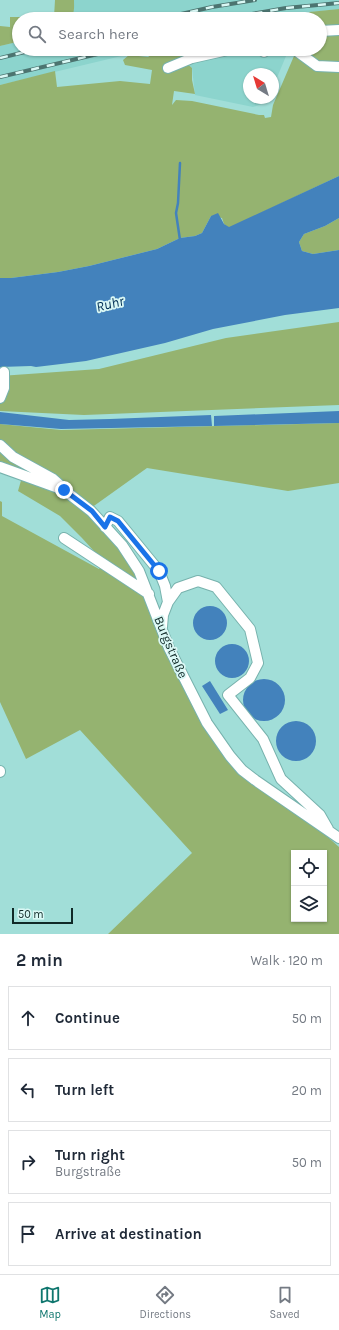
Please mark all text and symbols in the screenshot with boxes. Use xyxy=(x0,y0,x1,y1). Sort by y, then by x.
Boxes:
search box xyxy=(12,12,327,56)
icon: search xyxy=(26,23,48,45)
text: Search here xyxy=(58,25,139,43)
north arrow xyxy=(243,68,279,104)
water label: Ruhr xyxy=(94,292,127,316)
route end xyxy=(55,481,73,499)
route start xyxy=(150,562,168,580)
street label: Burgstraße xyxy=(151,614,191,681)
map controls xyxy=(291,850,327,922)
button: locate xyxy=(291,850,327,886)
button: layers xyxy=(291,886,327,922)
scale bar xyxy=(12,906,73,925)
text: 50 m xyxy=(18,908,44,921)
text: 2 min xyxy=(16,950,63,970)
text: Walk · 120 m xyxy=(250,953,323,968)
icon: ahead xyxy=(17,1007,39,1029)
text: Continue xyxy=(55,1009,120,1027)
text: 50 m xyxy=(292,1011,322,1026)
icon: left xyxy=(17,1079,39,1101)
text: Turn left xyxy=(55,1081,114,1099)
text: 20 m xyxy=(292,1083,322,1098)
text: Turn right xyxy=(55,1146,125,1164)
icon: right xyxy=(17,1151,39,1173)
text: 50 m xyxy=(292,1155,322,1170)
text: Burgstraße xyxy=(55,1164,121,1179)
icon: arrive xyxy=(17,1223,39,1245)
text: Arrive at destination xyxy=(55,1225,202,1243)
tab: Map xyxy=(39,1284,61,1321)
tab: Directions xyxy=(139,1284,191,1321)
tab: Saved xyxy=(269,1284,300,1321)

